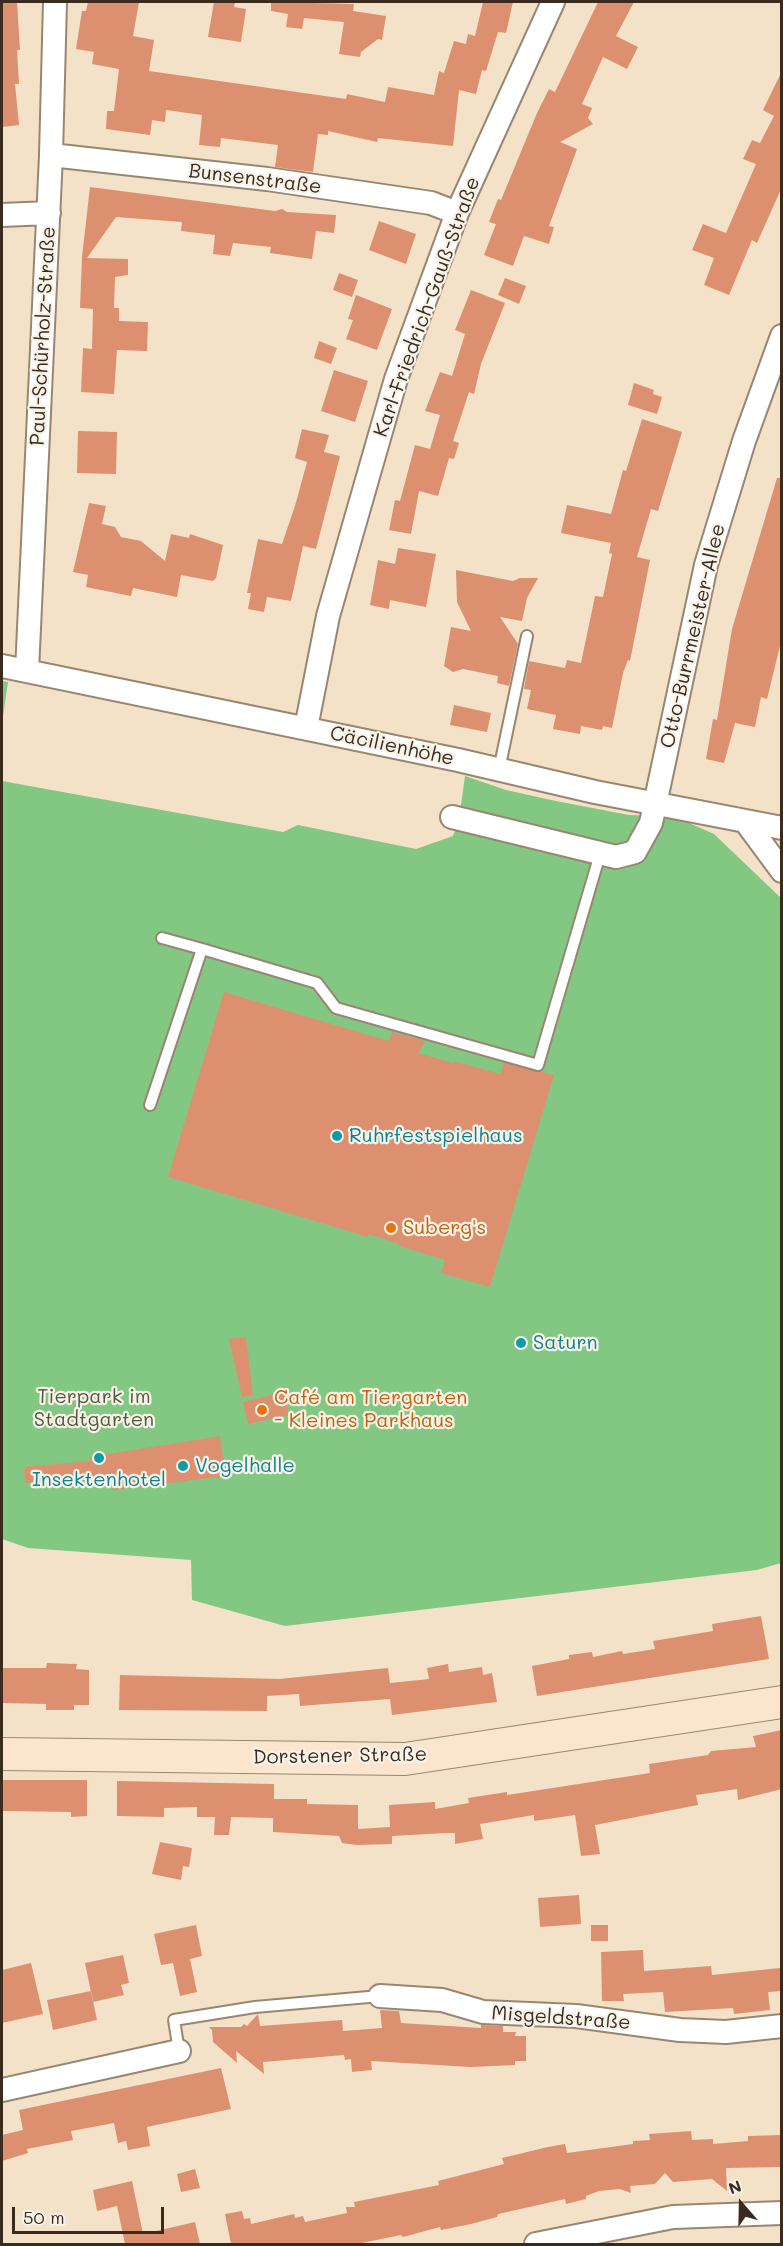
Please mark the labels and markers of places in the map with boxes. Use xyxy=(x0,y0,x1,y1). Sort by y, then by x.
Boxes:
place label: Ruhrfestspielhaus xyxy=(349,1124,523,1148)
marker: Ruhrfestspielhaus xyxy=(330,1129,344,1143)
place label: Suberg's xyxy=(403,1216,486,1240)
marker: Suberg's xyxy=(384,1221,398,1235)
place label: Saturn xyxy=(533,1331,598,1355)
marker: Saturn xyxy=(514,1336,528,1350)
place label: Café am Tiergarten - Kleines Parkhaus xyxy=(274,1386,467,1433)
marker: Café am Tiergarten - Kleines Parkhaus xyxy=(255,1403,269,1417)
marker: Insektenhotel xyxy=(92,1451,106,1465)
place label: Vogelhalle xyxy=(195,1454,295,1478)
marker: Vogelhalle xyxy=(176,1459,190,1473)
place label: Insektenhotel xyxy=(32,1468,166,1492)

